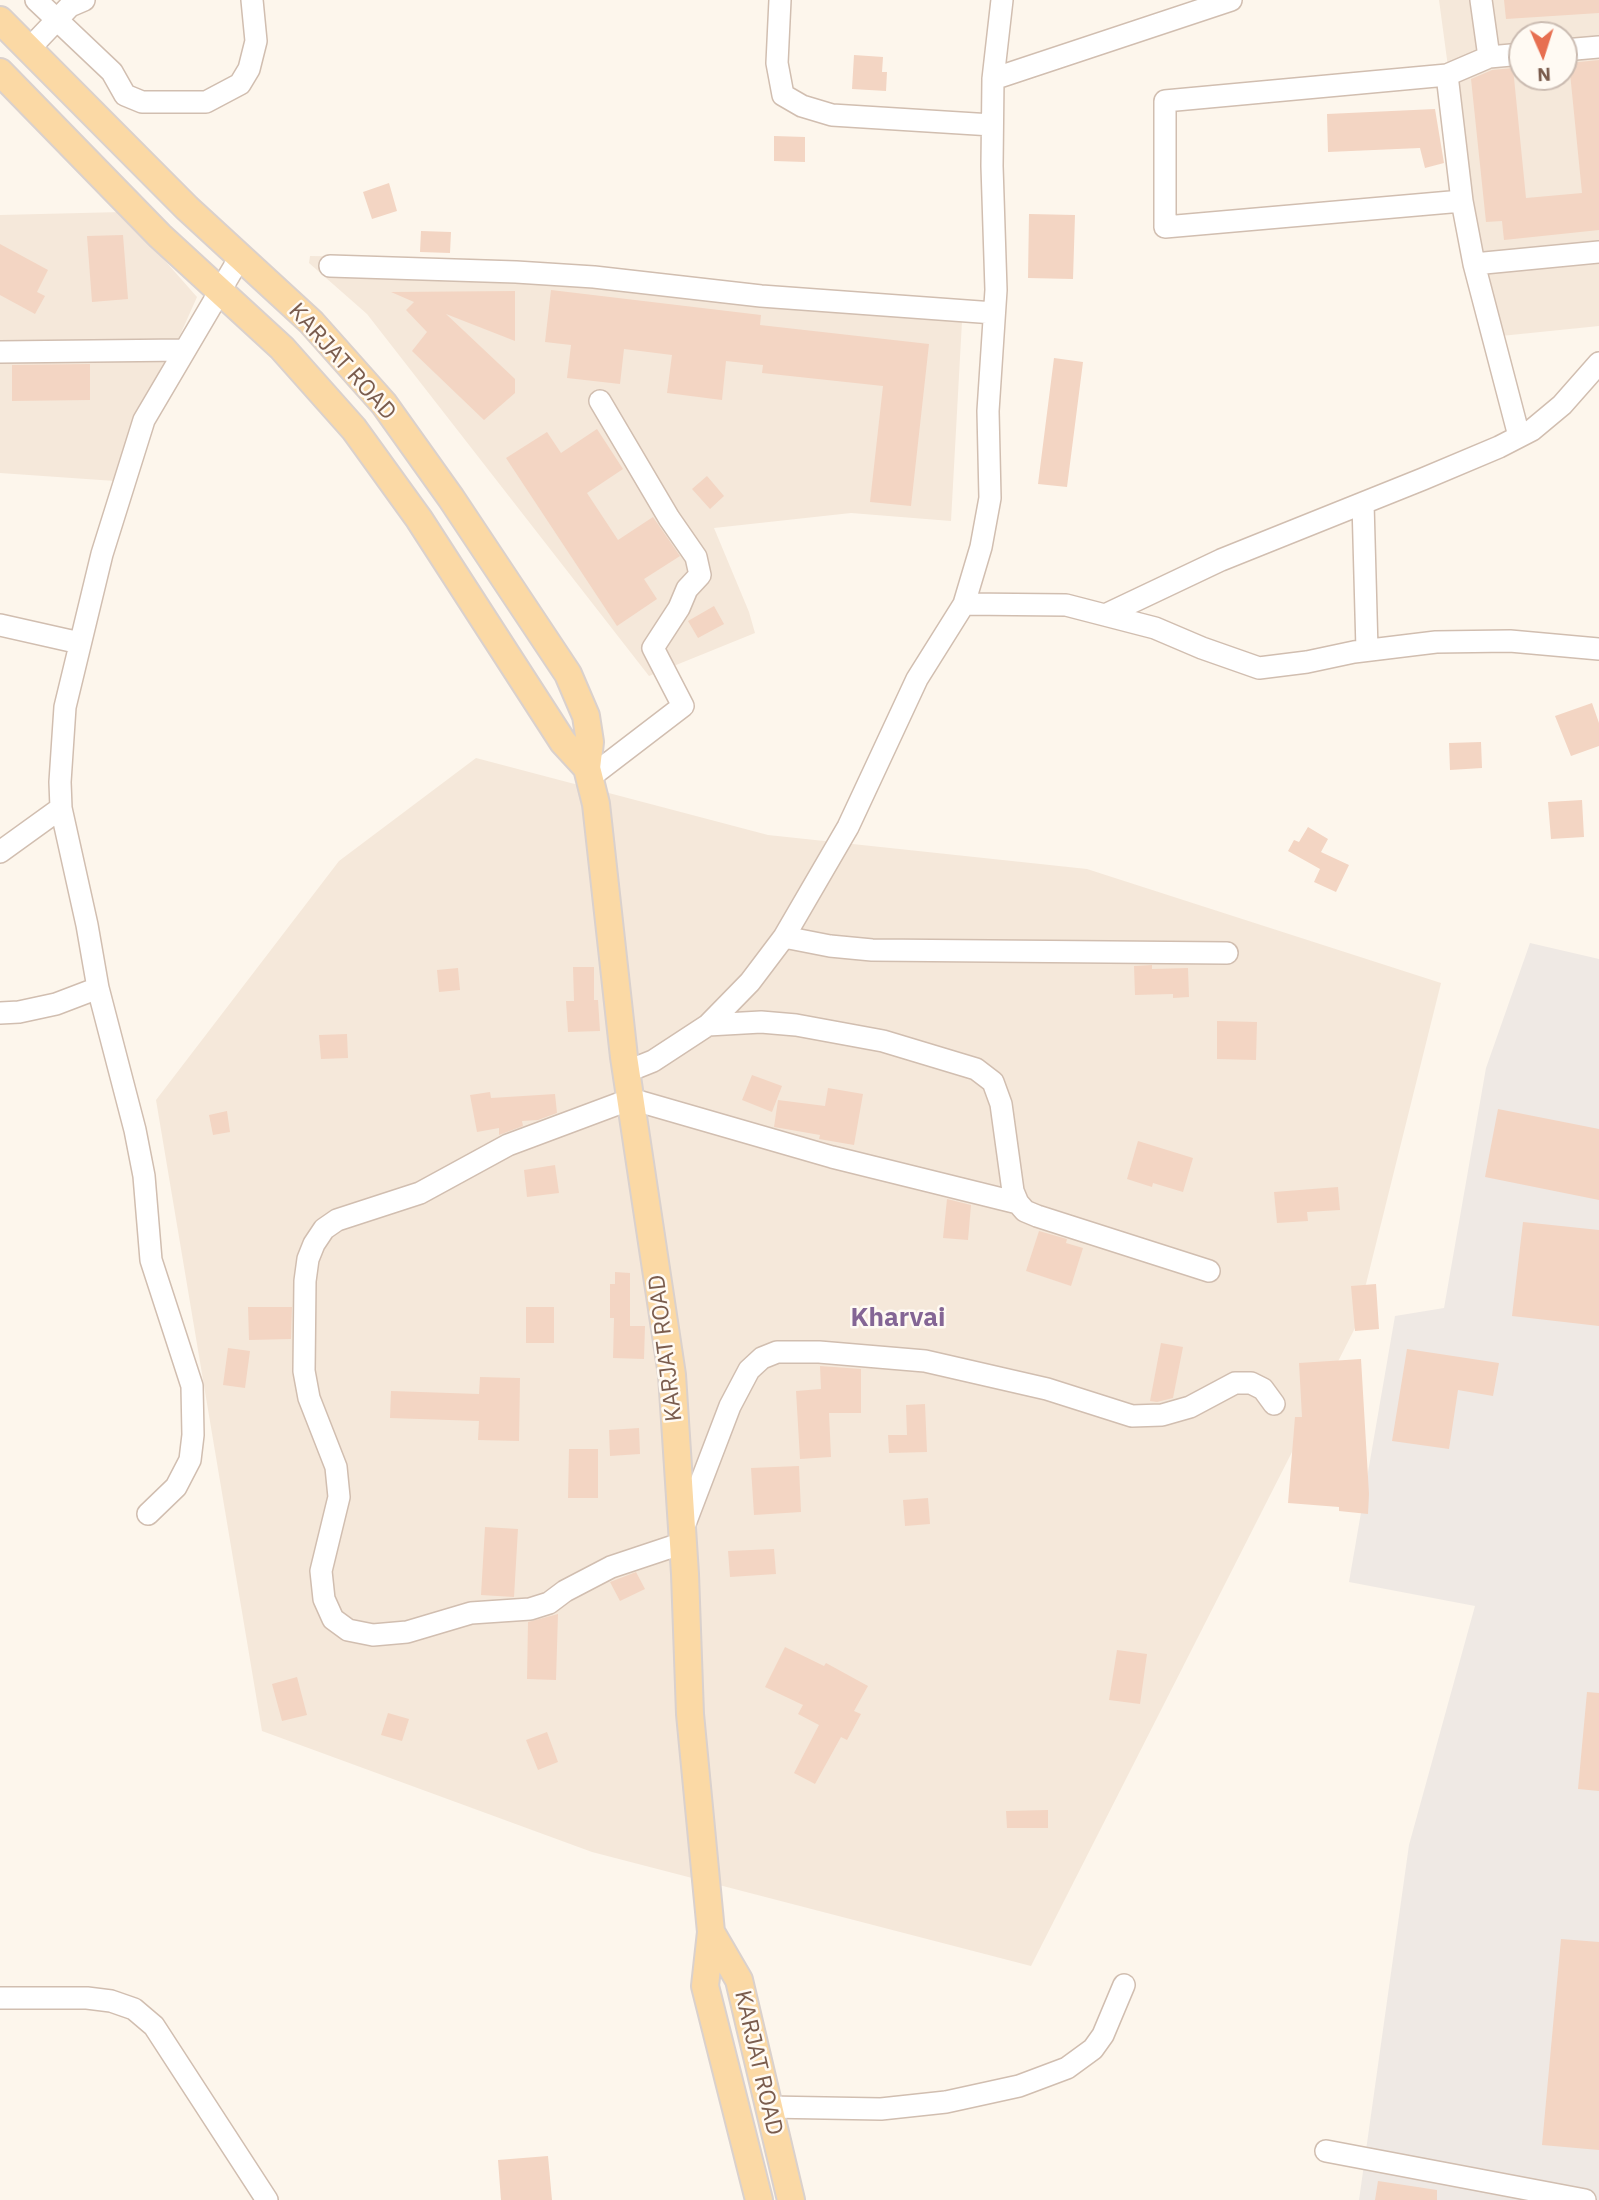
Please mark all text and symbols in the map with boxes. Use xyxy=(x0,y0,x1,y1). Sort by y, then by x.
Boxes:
north arrow xyxy=(1508,21,1578,91)
text: N xyxy=(1537,63,1552,87)
street label: KARJAT ROAD xyxy=(282,298,402,426)
street label: KARJAT ROAD xyxy=(643,1273,689,1423)
district label: Kharvai xyxy=(850,1302,946,1334)
street label: KARJAT ROAD xyxy=(728,1988,788,2138)

